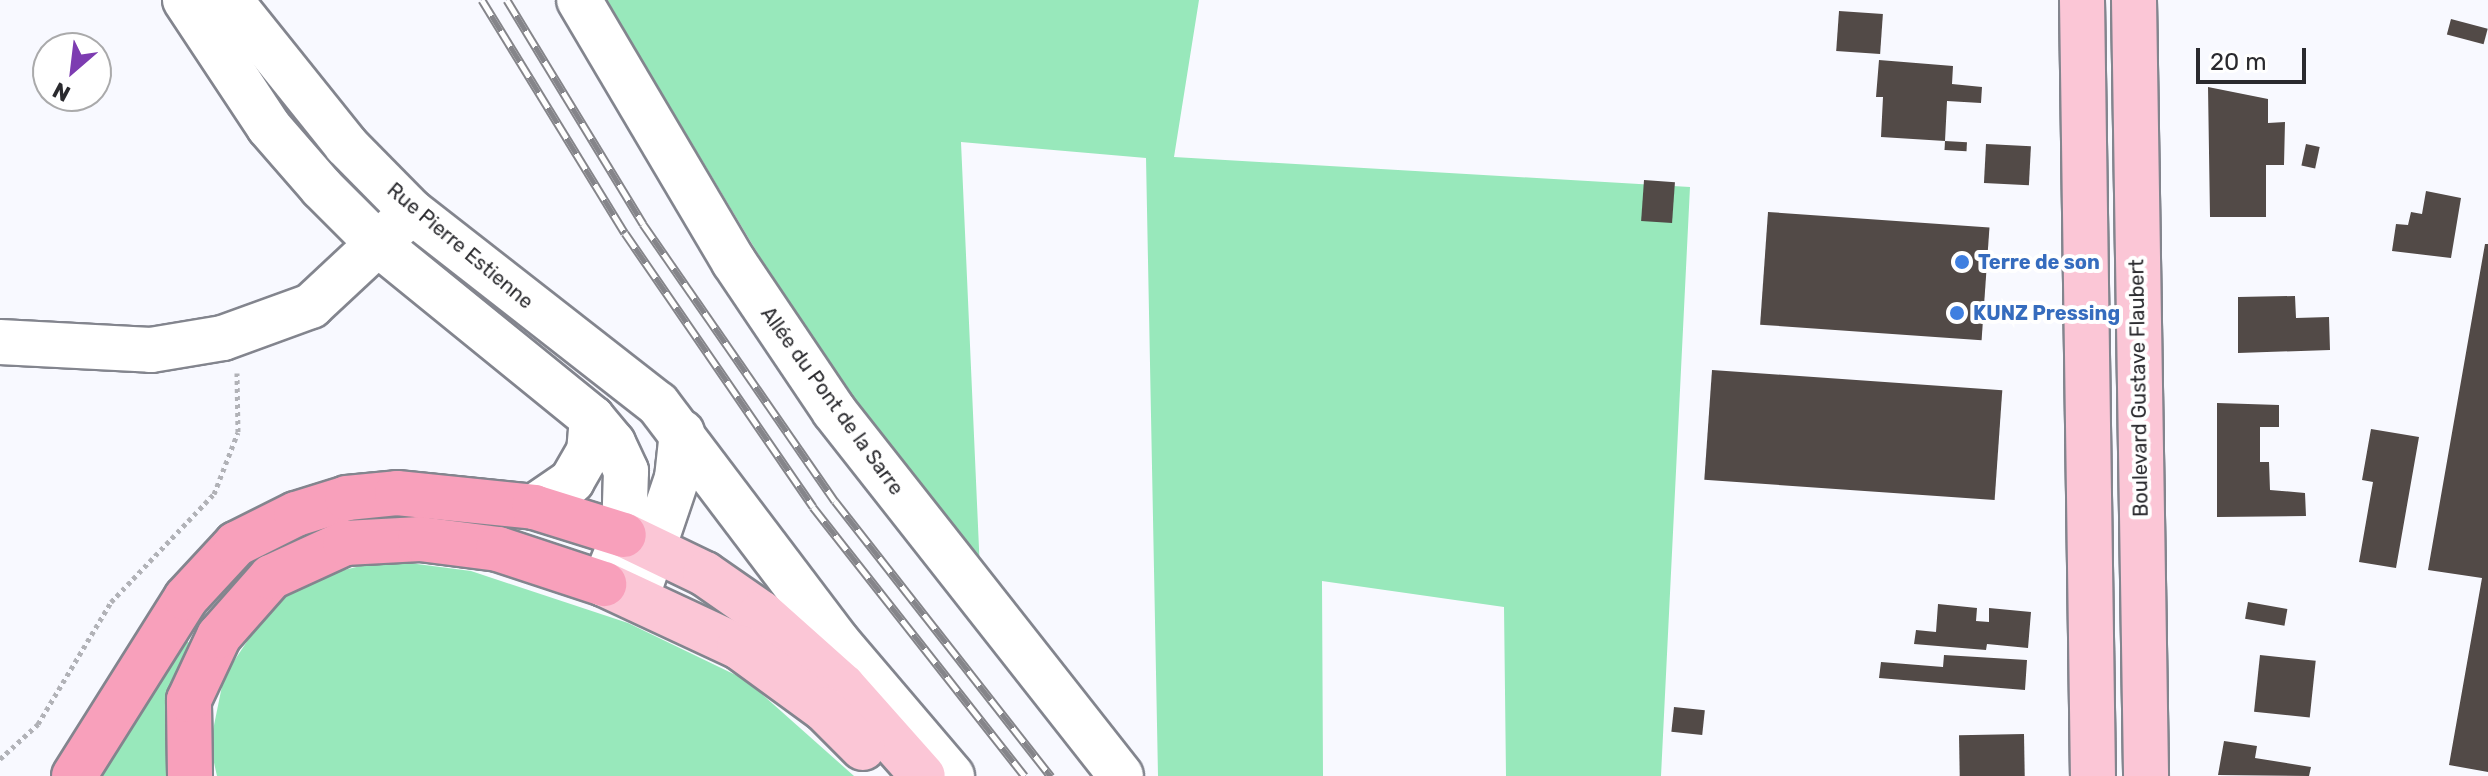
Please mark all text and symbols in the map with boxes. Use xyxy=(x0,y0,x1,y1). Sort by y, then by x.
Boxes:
north arrow xyxy=(32,32,112,112)
scale bar xyxy=(2200,32,2310,82)
text: 20 m xyxy=(2210,48,2267,76)
text: N xyxy=(48,76,75,108)
street label: Rue Pierre Estienne xyxy=(382,178,538,314)
place label: Terre de son xyxy=(1978,250,2100,274)
marker: Terre de son xyxy=(1953,253,1971,271)
street label: Boulevard Gustave Flaubert xyxy=(2125,259,2153,517)
place label: KUNZ Pressing xyxy=(1973,301,2120,325)
street label: Allée du Pont de la Sarre xyxy=(756,302,908,500)
marker: KUNZ Pressing xyxy=(1948,304,1966,322)

